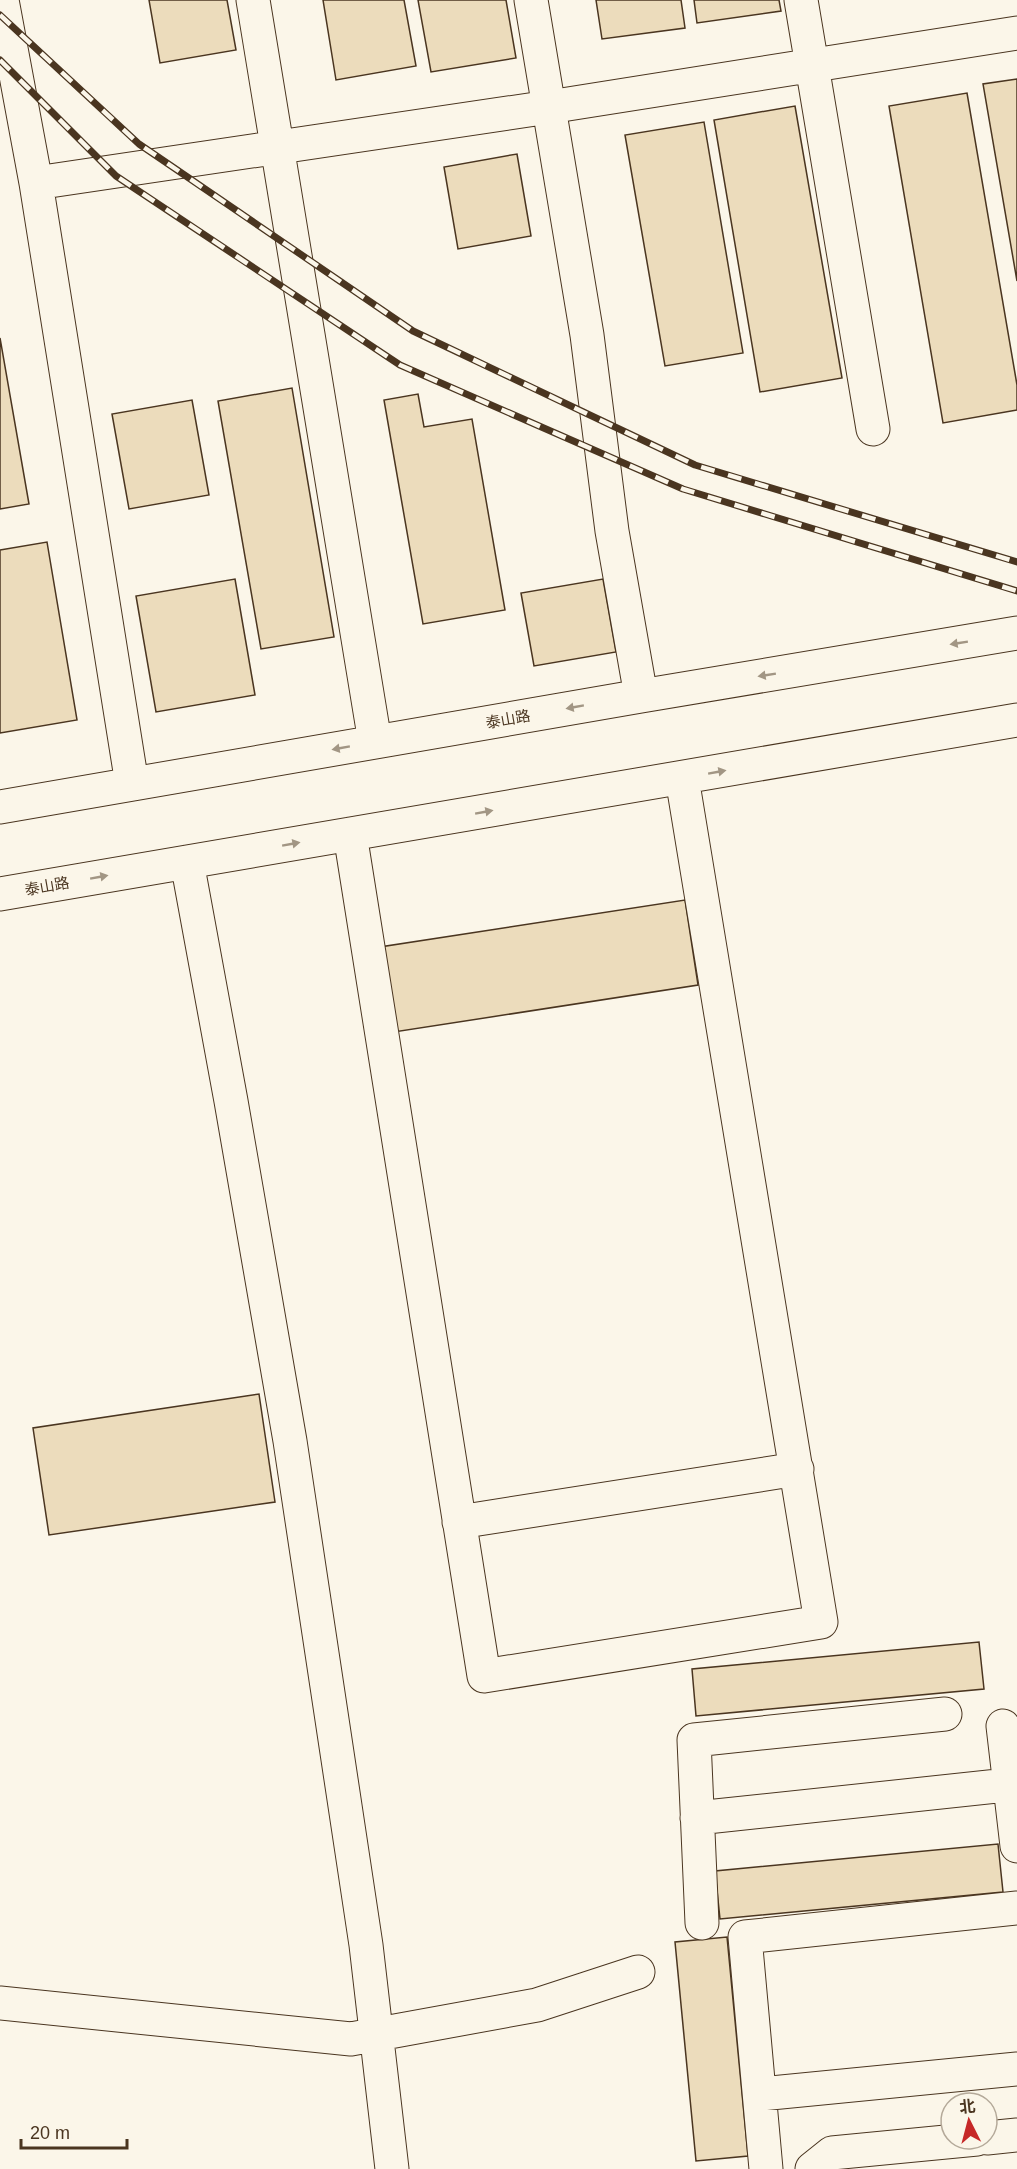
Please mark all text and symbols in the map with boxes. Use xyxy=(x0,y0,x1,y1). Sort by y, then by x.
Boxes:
one-way arrow xyxy=(950,639,969,648)
one-way arrow xyxy=(757,671,776,680)
one-way arrow xyxy=(565,703,584,712)
street label: 泰山路 xyxy=(484,707,532,731)
one-way arrow xyxy=(331,743,350,752)
one-way arrow xyxy=(708,767,727,776)
one-way arrow xyxy=(474,807,493,816)
one-way arrow xyxy=(282,839,301,848)
one-way arrow xyxy=(90,872,109,881)
street label: 泰山路 xyxy=(23,874,71,898)
north arrow xyxy=(939,2091,999,2151)
text: 北 xyxy=(959,2097,976,2116)
scale bar xyxy=(21,2112,128,2150)
text: 20 m xyxy=(30,2123,70,2143)

